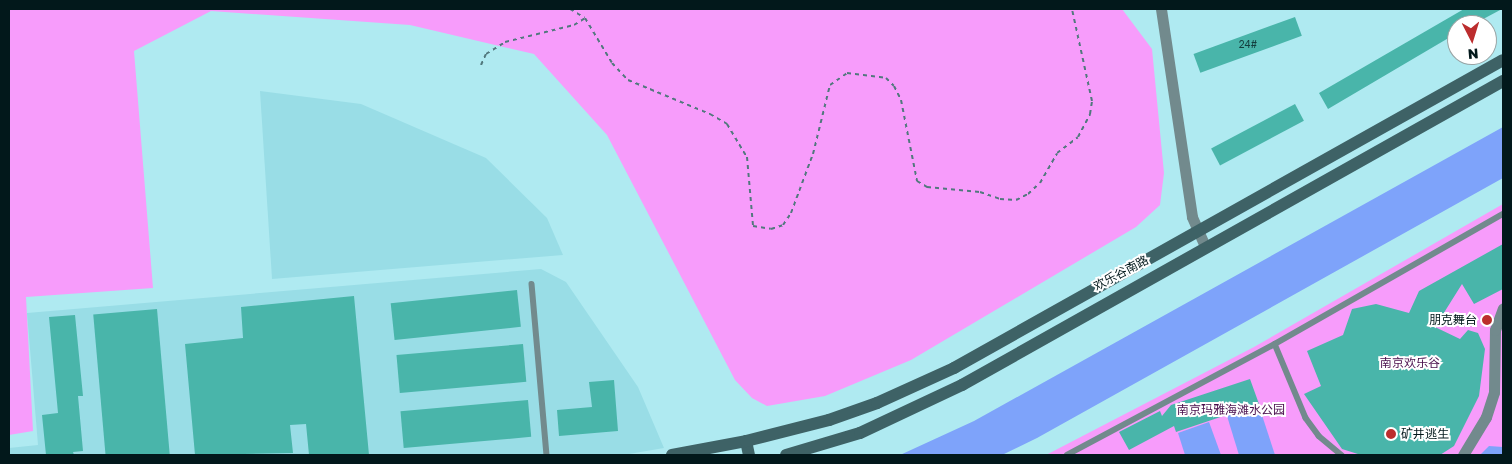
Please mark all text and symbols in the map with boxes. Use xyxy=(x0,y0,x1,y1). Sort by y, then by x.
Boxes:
north arrow xyxy=(1447,15,1497,65)
house number: 24# xyxy=(1239,39,1257,51)
text: N xyxy=(1467,46,1479,63)
street label: 欢乐谷南路 xyxy=(1091,253,1151,293)
place label: 朋克舞台 xyxy=(1429,313,1477,327)
marker: 朋克舞台 xyxy=(1481,314,1493,326)
park label: 南京欢乐谷 xyxy=(1380,356,1440,370)
park label: 南京玛雅海滩水公园 xyxy=(1177,403,1285,417)
place label: 矿井逃生 xyxy=(1401,427,1449,441)
marker: 矿井逃生 xyxy=(1385,428,1397,440)

